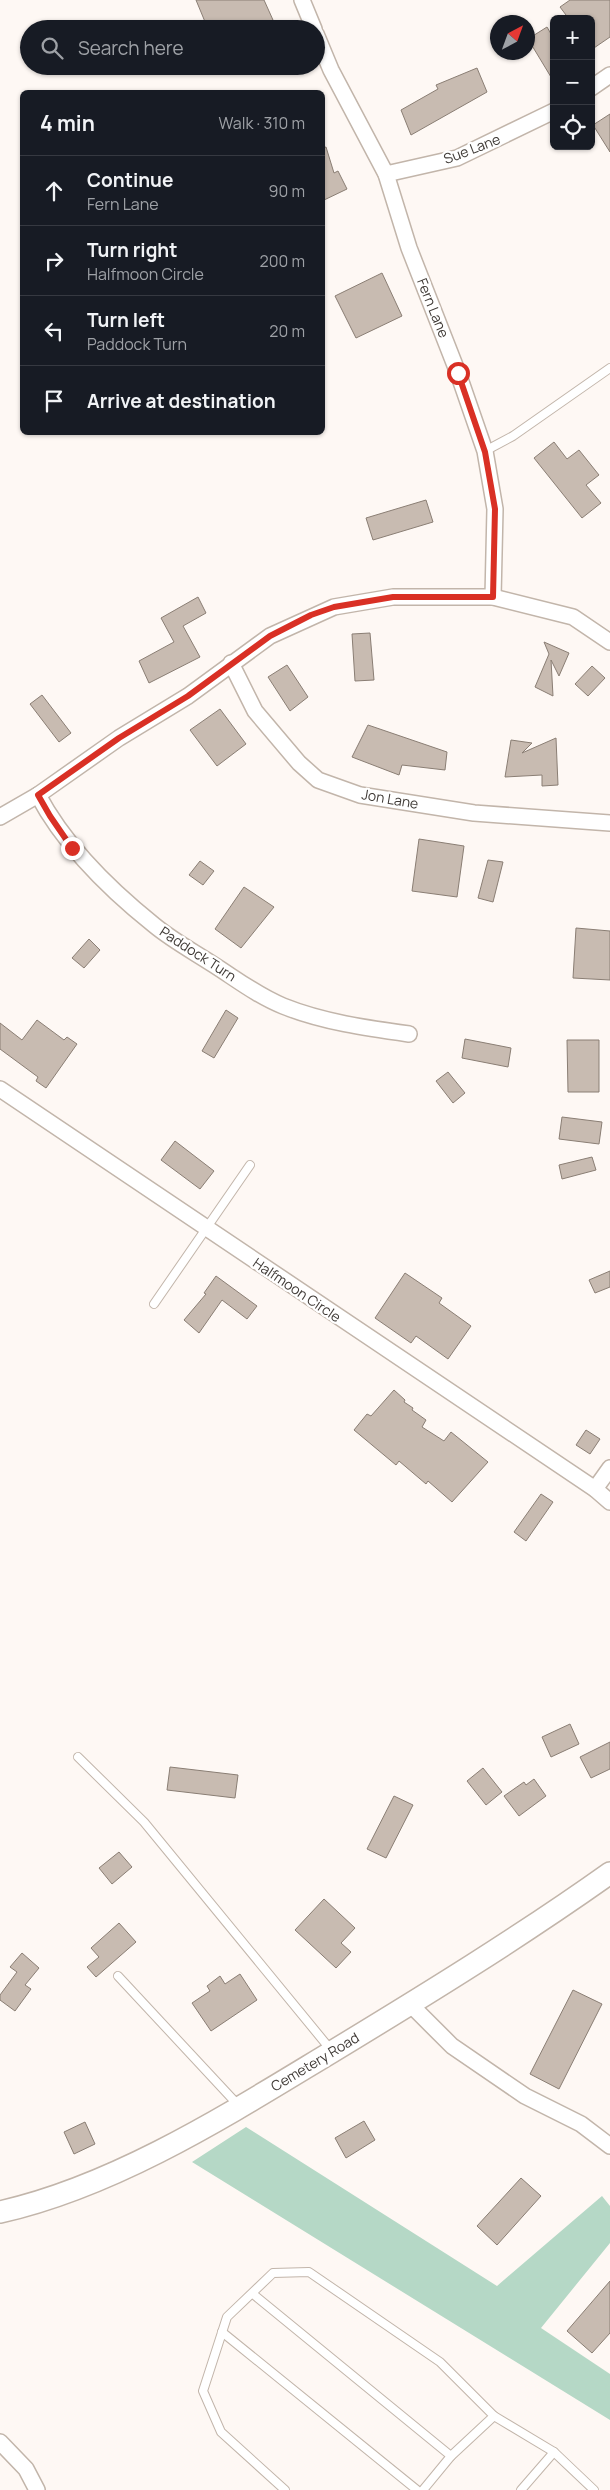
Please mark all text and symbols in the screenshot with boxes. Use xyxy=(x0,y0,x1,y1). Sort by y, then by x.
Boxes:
north arrow xyxy=(490,15,535,60)
map controls xyxy=(550,15,595,150)
button: + xyxy=(550,15,595,60)
search box xyxy=(20,20,325,75)
icon: search xyxy=(38,34,66,62)
text: Search here xyxy=(78,35,184,61)
button: − xyxy=(550,60,595,105)
button: locate xyxy=(550,105,595,150)
text: 4 min xyxy=(40,109,95,137)
text: Walk · 310 m xyxy=(219,112,305,134)
street label: Sue Lane xyxy=(441,129,503,168)
text: Continue xyxy=(87,167,173,193)
icon: ahead xyxy=(40,177,68,205)
text: 90 m xyxy=(269,180,305,202)
text: Fern Lane xyxy=(87,193,159,215)
text: Turn right xyxy=(87,237,177,263)
icon: right xyxy=(40,247,68,275)
text: 200 m xyxy=(260,250,305,272)
text: Halfmoon Circle xyxy=(87,263,204,285)
street label: Fern Lane xyxy=(413,275,454,340)
text: Turn left xyxy=(87,307,165,333)
icon: left xyxy=(40,317,68,345)
text: 20 m xyxy=(269,320,305,342)
text: Paddock Turn xyxy=(87,333,187,355)
route start xyxy=(447,362,470,385)
icon: arrive xyxy=(40,387,68,415)
text: Arrive at destination xyxy=(87,388,276,414)
street label: Jon Lane xyxy=(360,784,420,813)
route end xyxy=(61,837,84,860)
street label: Paddock Turn xyxy=(156,922,240,985)
street label: Halfmoon Circle xyxy=(250,1253,345,1326)
street label: Cemetery Road xyxy=(267,2028,362,2095)

